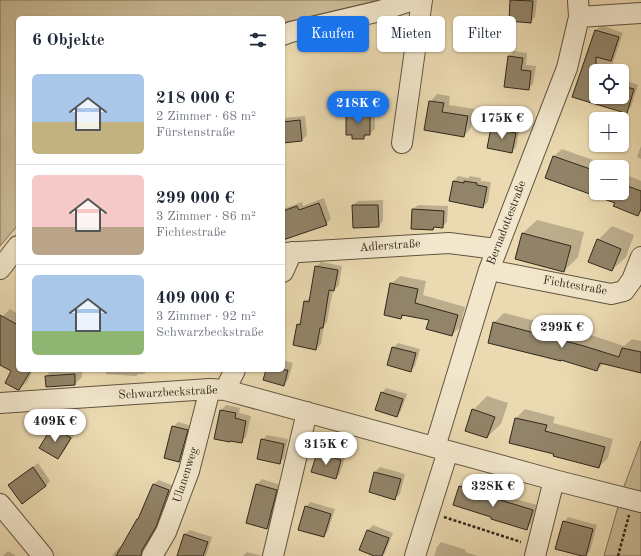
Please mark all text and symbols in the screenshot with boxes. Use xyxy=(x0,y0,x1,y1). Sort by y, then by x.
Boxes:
chip: Kaufen xyxy=(297,16,369,52)
chip: Mieten xyxy=(377,16,445,52)
chip: Filter xyxy=(453,16,516,52)
icon: filters xyxy=(247,29,269,51)
text: 6 Objekte xyxy=(32,32,105,49)
map controls xyxy=(589,64,629,200)
button: locate xyxy=(589,64,629,104)
icon: home xyxy=(64,90,112,138)
text: 218 000 € xyxy=(156,90,235,107)
pin: 218K € xyxy=(325,91,391,125)
text: 218K € xyxy=(336,97,380,110)
pin: 175K € xyxy=(469,106,535,140)
text: 2 Zimmer · 68 m² xyxy=(156,110,256,123)
text: 175K € xyxy=(480,112,524,125)
button: + xyxy=(589,112,629,152)
text: Fürstenstraße xyxy=(156,126,235,139)
button: − xyxy=(589,160,629,200)
street label: Bernadottestraße xyxy=(485,179,529,267)
text: 299 000 € xyxy=(156,190,235,207)
icon: home xyxy=(64,191,112,239)
text: 3 Zimmer · 86 m² xyxy=(156,210,256,223)
text: Fichtestraße xyxy=(156,226,226,239)
street label: Adlerstraße xyxy=(359,238,421,254)
street label: Fichtestraße xyxy=(542,274,608,298)
text: 409 000 € xyxy=(156,290,235,307)
icon: home xyxy=(64,291,112,339)
text: 3 Zimmer · 92 m² xyxy=(156,310,256,323)
pin: 299K € xyxy=(529,315,595,349)
text: 299K € xyxy=(540,321,584,334)
text: Schwarzbeckstraße xyxy=(156,326,264,339)
street label: Schwarzbeckstraße xyxy=(118,384,218,402)
pin: 409K € xyxy=(22,409,88,443)
text: 409K € xyxy=(33,415,77,428)
pin: 315K € xyxy=(293,432,359,466)
text: 315K € xyxy=(304,438,348,451)
street label: Ulanenweg xyxy=(171,445,201,504)
pin: 328K € xyxy=(460,474,526,508)
text: 328K € xyxy=(471,480,515,493)

